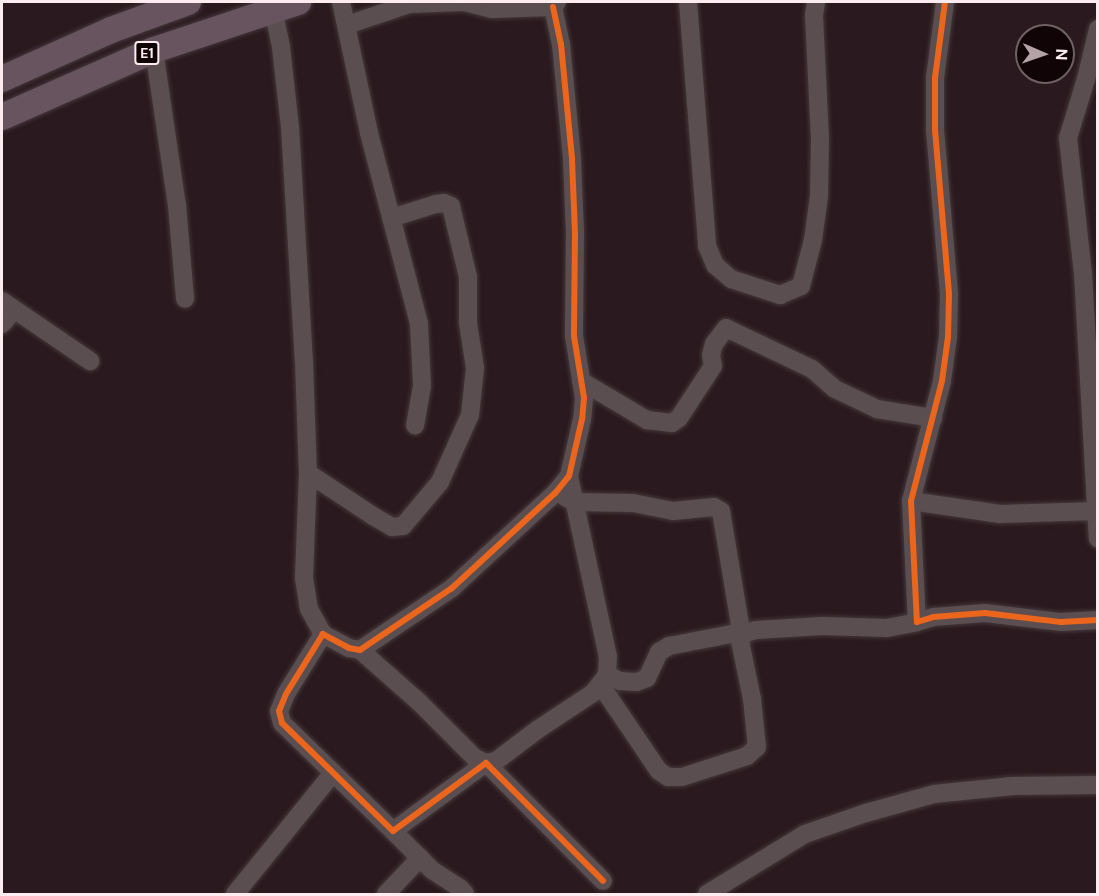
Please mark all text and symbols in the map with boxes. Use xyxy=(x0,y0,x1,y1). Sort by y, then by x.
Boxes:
north arrow xyxy=(1015,24,1075,84)
road number: E1 xyxy=(134,42,160,64)
text: N xyxy=(1051,48,1072,61)

